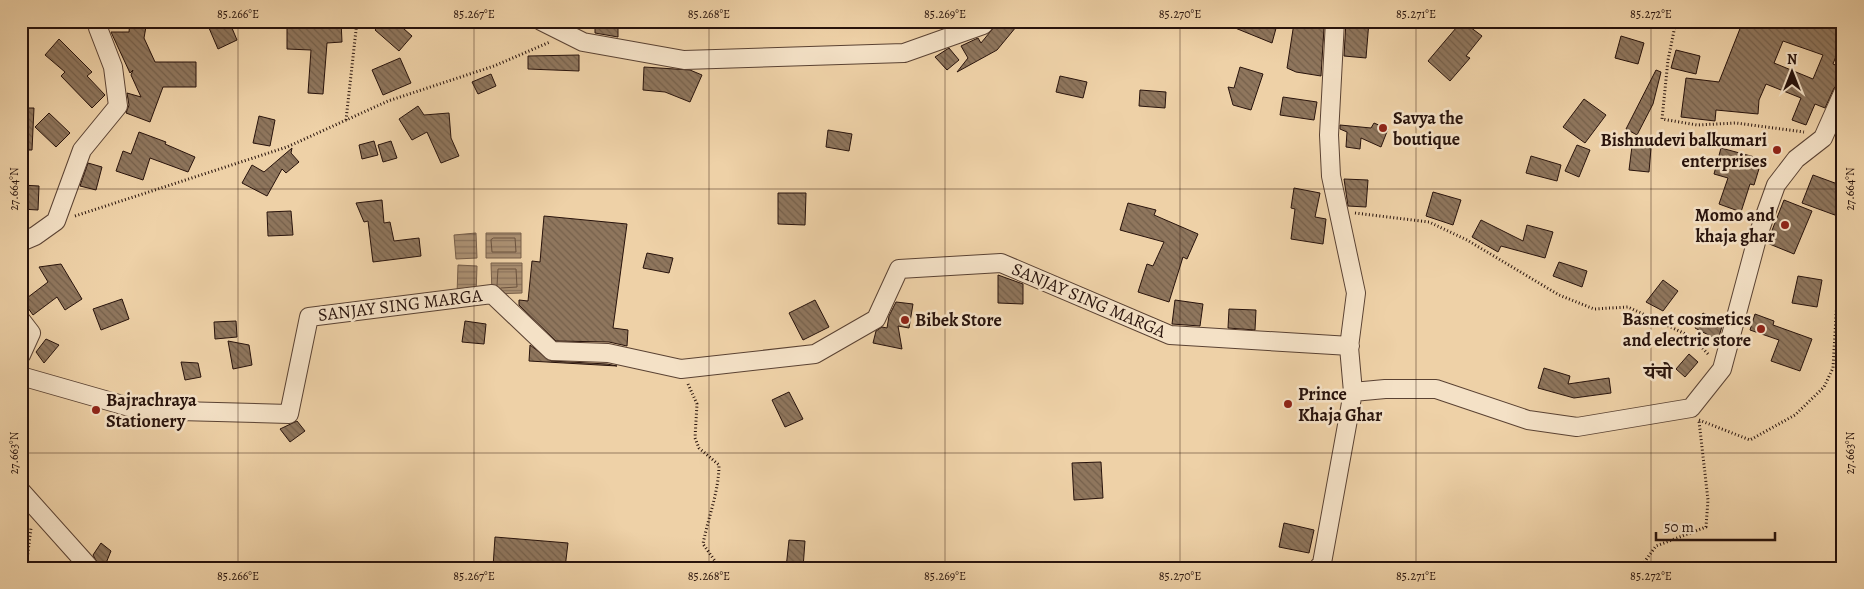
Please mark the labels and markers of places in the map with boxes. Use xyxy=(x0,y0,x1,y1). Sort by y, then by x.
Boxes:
place label: Savya the boutique xyxy=(1392,106,1463,151)
marker: Savya the boutique xyxy=(1377,122,1389,134)
place label: Bishnudevi balkumari enterprises xyxy=(1601,128,1767,173)
marker: Bishnudevi balkumari enterprises xyxy=(1771,144,1783,156)
place label: Momo and khaja ghar xyxy=(1695,203,1776,248)
marker: Momo and khaja ghar xyxy=(1779,219,1791,231)
place label: Basnet cosmetics and electric store xyxy=(1622,307,1751,352)
place label: Bibek Store xyxy=(915,308,1002,332)
marker: Bibek Store xyxy=(899,314,911,326)
marker: Basnet cosmetics and electric store xyxy=(1755,323,1767,335)
place label: Prince Khaja Ghar xyxy=(1298,382,1383,427)
place label: Bajrachraya Stationery xyxy=(106,388,197,433)
marker: Prince Khaja Ghar xyxy=(1282,398,1294,410)
marker: Bajrachraya Stationery xyxy=(90,404,102,416)

